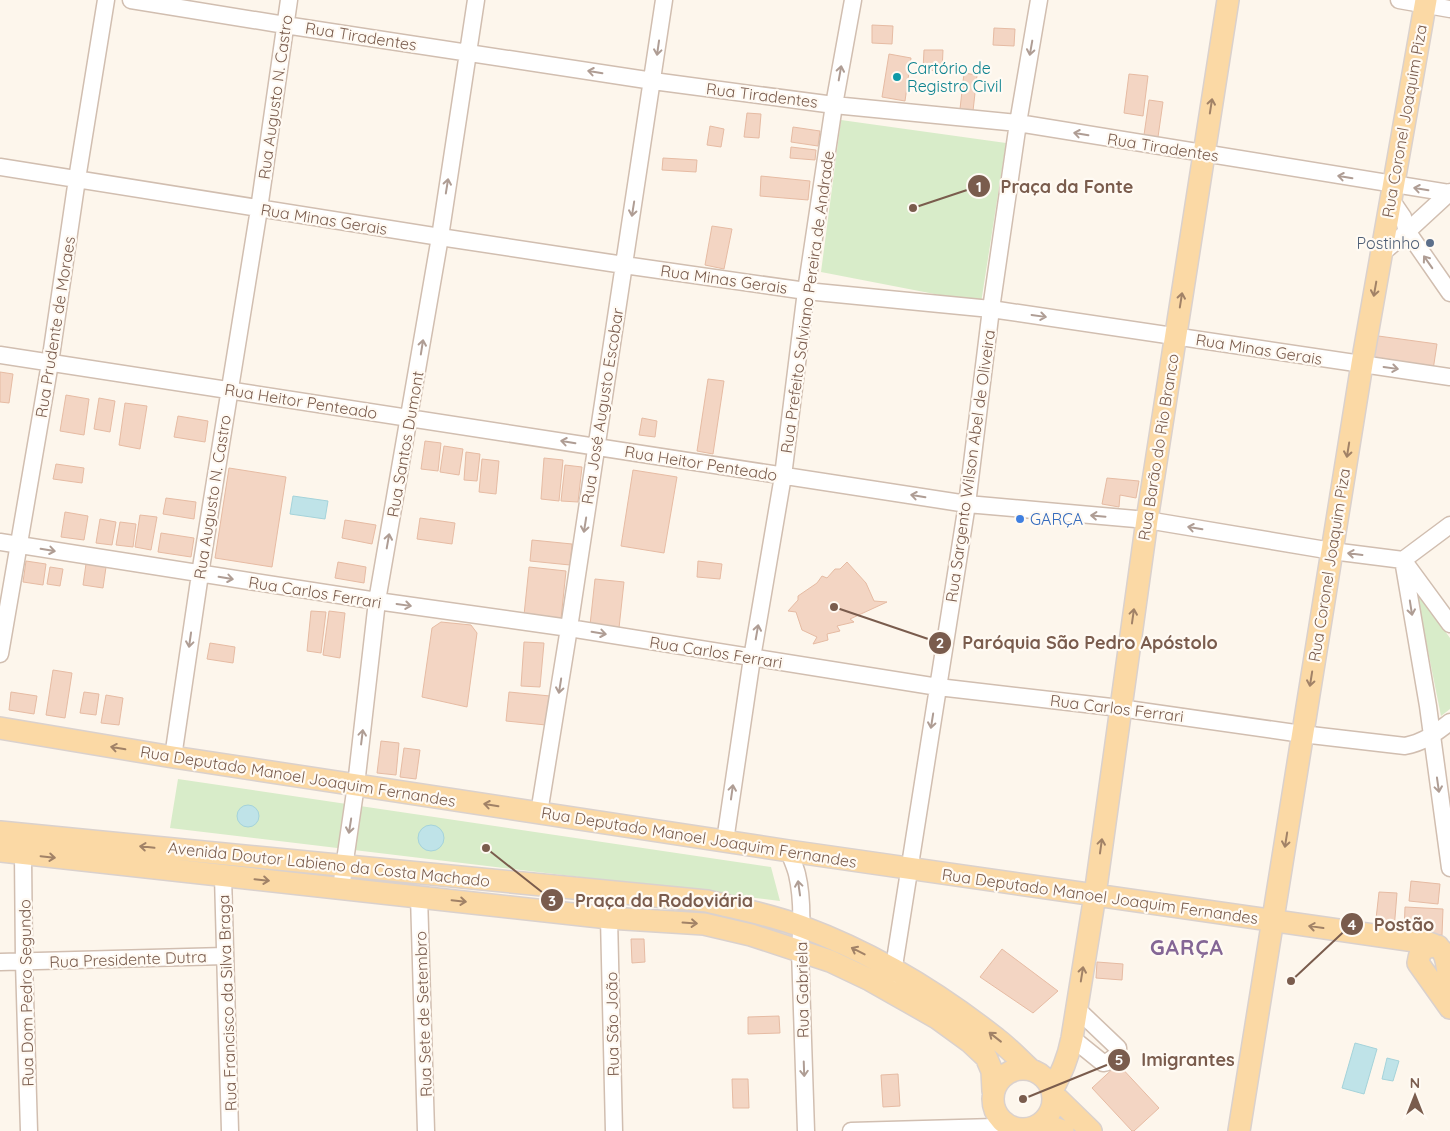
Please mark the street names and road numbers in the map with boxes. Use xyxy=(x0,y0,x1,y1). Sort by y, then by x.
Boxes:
street label: Rua Augusto N. Castro xyxy=(254,13,296,181)
street label: Rua Tiradentes xyxy=(304,17,418,55)
street label: Rua Coronel Joaquim Piza xyxy=(1377,23,1431,219)
street label: Rua Tiradentes xyxy=(705,78,819,112)
street label: Rua Tiradentes xyxy=(1106,128,1220,166)
street label: Rua Prefeito Salviano Pereira de Andrade xyxy=(776,149,838,455)
street label: Rua Minas Gerais xyxy=(259,199,389,239)
street label: Rua Prudente de Moraes xyxy=(31,235,79,419)
street label: Rua Minas Gerais xyxy=(659,260,789,298)
street label: Rua José Augusto Escobar xyxy=(577,306,627,506)
street label: Rua Sargento Wilson Abel de Oliveira xyxy=(941,328,999,604)
street label: Rua Minas Gerais xyxy=(1194,329,1324,369)
street label: Rua Barão do Rio Branco xyxy=(1133,352,1183,542)
street label: Rua Santos Dumont xyxy=(382,369,428,519)
street label: Rua Heitor Penteado xyxy=(223,379,379,423)
street label: Rua Augusto N. Castro xyxy=(189,413,235,581)
street label: Rua Heitor Penteado xyxy=(623,441,779,485)
street label: Rua Coronel Joaquim Piza xyxy=(1304,467,1354,663)
street label: Rua Carlos Ferrari xyxy=(247,572,383,612)
street label: Rua Carlos Ferrari xyxy=(648,632,784,672)
street label: Rua Carlos Ferrari xyxy=(1049,690,1185,726)
street label: Rua Deputado Manoel Joaquim Fernandes xyxy=(139,741,457,811)
street label: Rua Deputado Manoel Joaquim Fernandes xyxy=(540,802,858,872)
street label: Avenida Doutor Labieno da Costa Machado xyxy=(167,837,491,891)
street label: Rua Deputado Manoel Joaquim Fernandes xyxy=(941,864,1259,928)
street label: Rua Francisco da Silva Braga xyxy=(213,894,241,1112)
street label: Rua Dom Pedro Segundo xyxy=(14,899,38,1087)
street label: Rua Sete de Setembro xyxy=(410,931,436,1097)
street label: Rua Gabriela xyxy=(791,942,813,1038)
street label: Rua Presidente Dutra xyxy=(49,946,207,972)
street label: Rua São João xyxy=(601,972,623,1076)

